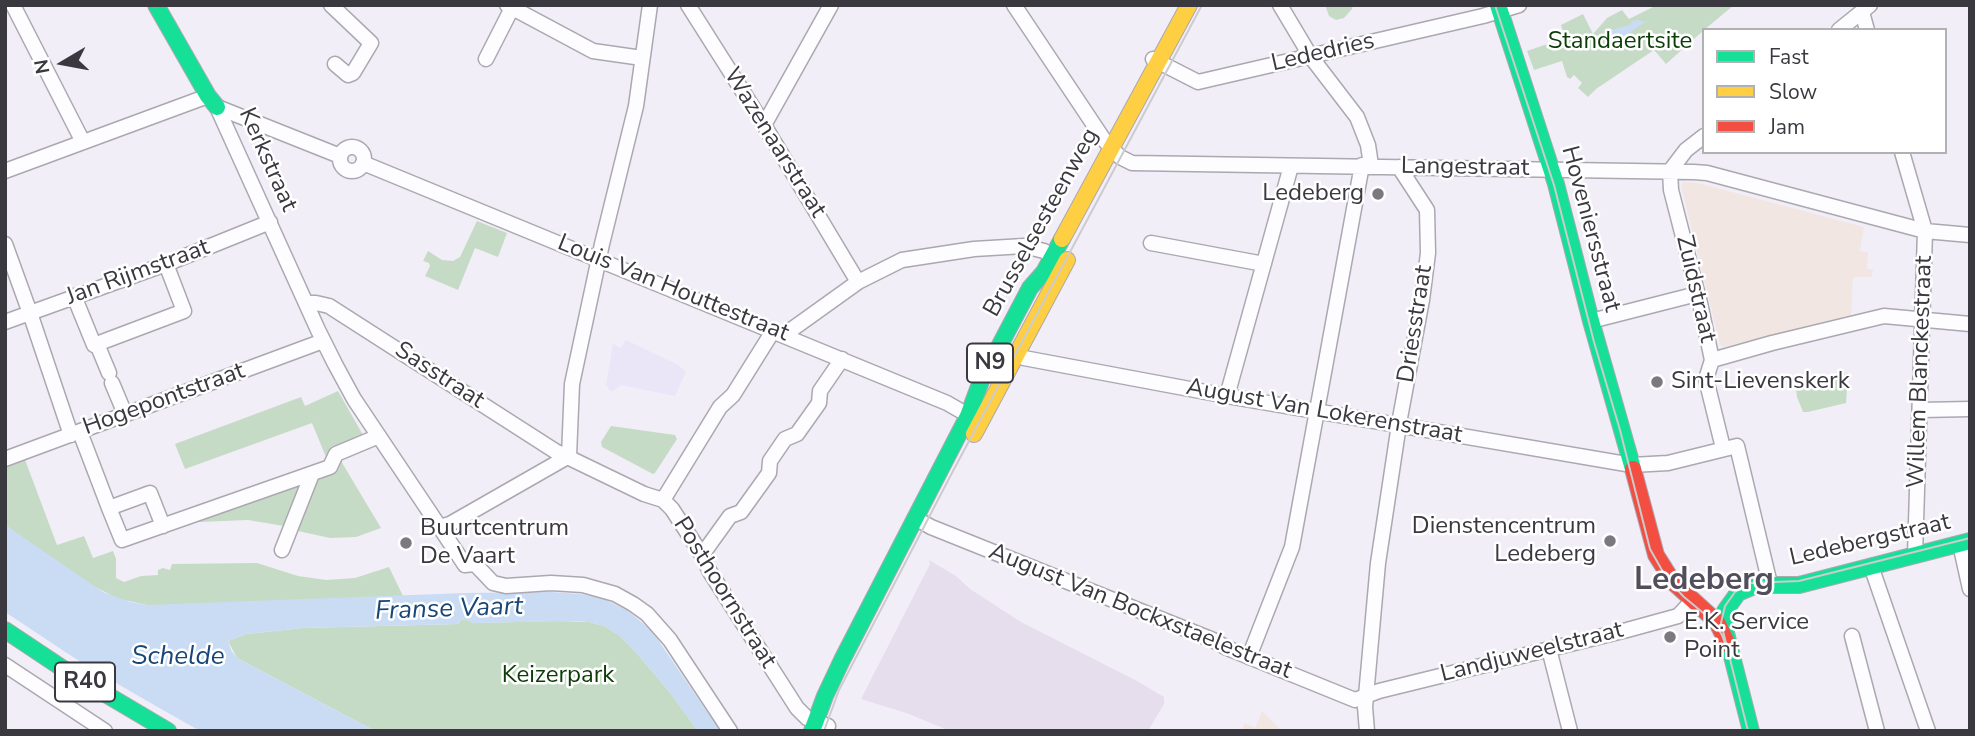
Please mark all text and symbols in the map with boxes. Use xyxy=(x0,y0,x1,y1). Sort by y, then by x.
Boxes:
street label: Lededries xyxy=(1269,27,1377,79)
north arrow xyxy=(28,28,98,98)
park label: Standaertsite xyxy=(1548,28,1692,56)
legend xyxy=(1702,28,1947,154)
text: Fast xyxy=(1769,43,1809,71)
text: N xyxy=(28,57,56,76)
street label: Wazenaarstraat xyxy=(716,63,832,223)
text: Slow xyxy=(1769,78,1817,106)
street label: Kerkstraat xyxy=(231,104,303,216)
text: Jam xyxy=(1769,113,1805,141)
street label: Brusselsesteenweg xyxy=(978,124,1106,322)
street label: Hoveniersstraat xyxy=(1554,143,1626,315)
street label: Langestraat xyxy=(1401,152,1529,184)
place label: Ledeberg xyxy=(1262,180,1364,208)
marker: Ledeberg xyxy=(1370,186,1386,202)
street label: Louis Van Houttestraat xyxy=(553,229,793,349)
street label: Zuidstraat xyxy=(1669,233,1721,345)
street label: Jan Rijmstraat xyxy=(62,234,214,312)
street label: Willem Blanckestraat xyxy=(1903,255,1939,489)
street label: Driesstraat xyxy=(1393,263,1439,385)
street label: Sasstraat xyxy=(389,336,489,416)
road number: N9 xyxy=(967,344,1013,382)
street label: Hogepontstraat xyxy=(79,357,249,443)
place label: Sint-Lievenskerk xyxy=(1671,368,1850,396)
street label: August Van Lokerenstraat xyxy=(1184,374,1464,450)
marker: Sint-Lievenskerk xyxy=(1649,374,1665,390)
street label: Ledebergstraat xyxy=(1787,509,1953,573)
street label: Posthoornstraat xyxy=(666,512,782,674)
place label: Dienstencentrum Ledeberg xyxy=(1412,513,1596,569)
place label: Buurtcentrum De Vaart xyxy=(420,515,569,571)
marker: Dienstencentrum Ledeberg xyxy=(1602,533,1618,549)
marker: Buurtcentrum De Vaart xyxy=(398,535,414,551)
street label: August Van Bockxstaelestraat xyxy=(984,538,1296,686)
district label: Ledeberg xyxy=(1634,562,1774,600)
water label: Franse Vaart xyxy=(375,592,523,628)
place label: E.K. Service Point xyxy=(1684,609,1809,665)
street label: Landjuweelstraat xyxy=(1438,616,1626,690)
marker: E.K. Service Point xyxy=(1662,629,1678,645)
water label: Schelde xyxy=(131,642,225,674)
road number: R40 xyxy=(55,662,115,702)
park label: Keizerpark xyxy=(502,662,614,690)

